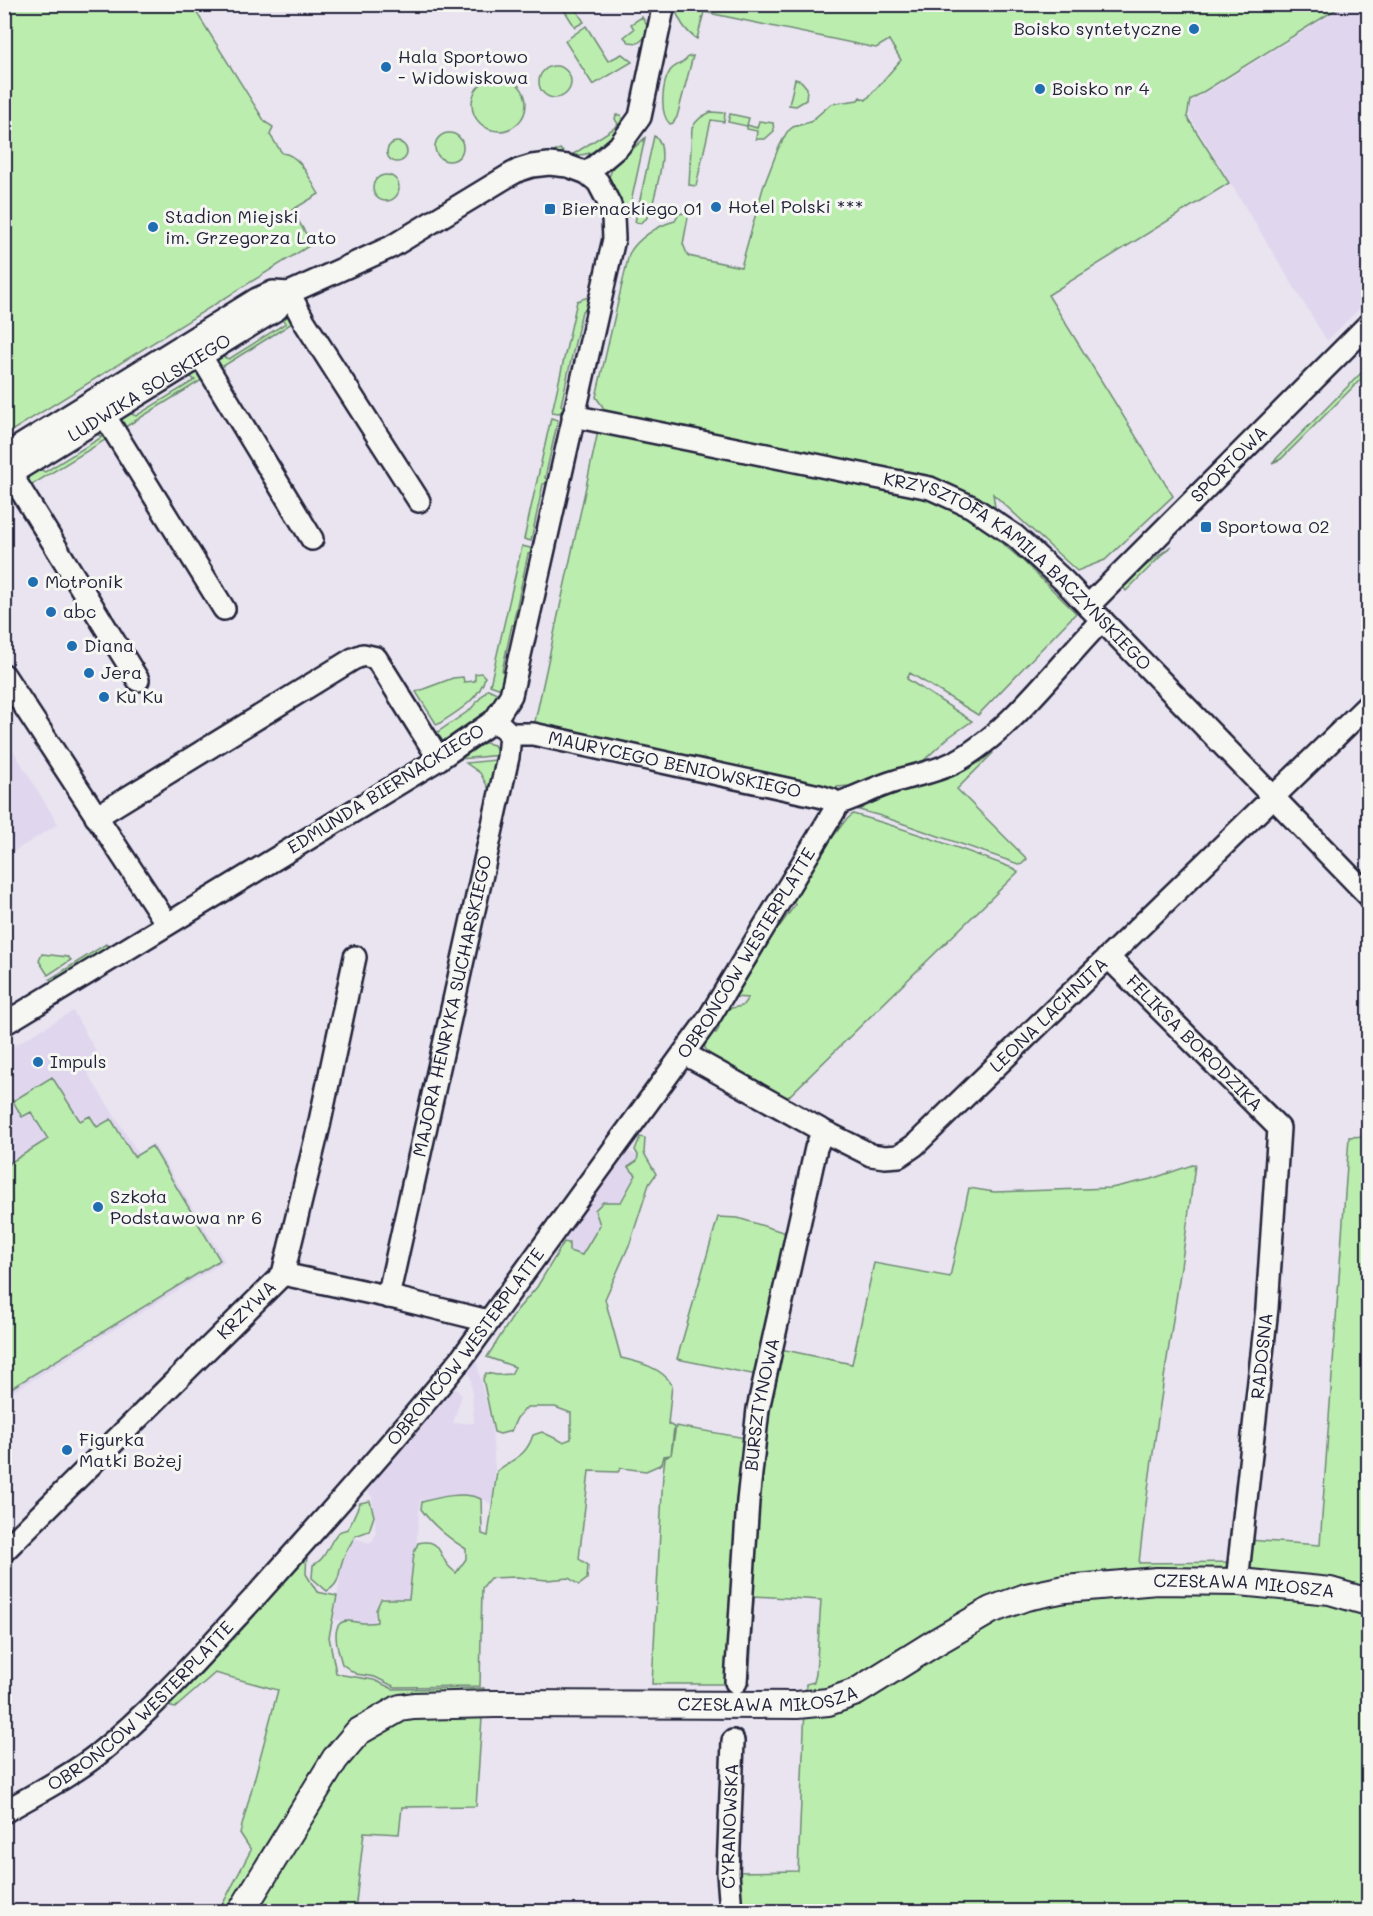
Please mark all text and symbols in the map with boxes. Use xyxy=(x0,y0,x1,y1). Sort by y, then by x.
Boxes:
place label: Boisko syntetyczne xyxy=(1014,16,1182,40)
marker: Boisko syntetyczne xyxy=(1187,22,1201,36)
place label: Hala Sportowo - Widowiskowa xyxy=(398,44,528,89)
marker: Hala Sportowo - Widowiskowa xyxy=(379,60,393,74)
place label: Boisko nr 4 xyxy=(1052,76,1150,100)
marker: Boisko nr 4 xyxy=(1033,82,1047,96)
place label: Hotel Polski *** xyxy=(728,194,863,218)
place label: Biernackiego 01 xyxy=(562,196,703,220)
marker: Hotel Polski *** xyxy=(709,200,723,214)
marker: Biernackiego 01 xyxy=(543,202,557,216)
place label: Stadion Miejski im. Grzegorza Lato xyxy=(165,204,336,249)
marker: Stadion Miejski im. Grzegorza Lato xyxy=(146,220,160,234)
street label: LUDWIKA SOLSKIEGO xyxy=(63,328,235,447)
street label: SPORTOWA xyxy=(1185,420,1272,507)
street label: KRZYSZTOFA KAMILA BACZYŃSKIEGO xyxy=(881,466,1157,675)
place label: Sportowa 02 xyxy=(1218,514,1330,538)
marker: Sportowa 02 xyxy=(1199,520,1213,534)
place label: Motronik xyxy=(45,569,123,593)
marker: Motronik xyxy=(26,575,40,589)
place label: abc xyxy=(63,599,96,623)
marker: abc xyxy=(44,605,58,619)
place label: Diana xyxy=(84,633,134,657)
marker: Diana xyxy=(65,639,79,653)
place label: Jera xyxy=(101,660,142,684)
marker: Jera xyxy=(82,666,96,680)
place label: Ku Ku xyxy=(116,684,163,708)
marker: Ku Ku xyxy=(97,690,111,704)
street label: EDMUNDA BIERNACKIEGO xyxy=(282,718,489,859)
street label: MAURYCEGO BENIOWSKIEGO xyxy=(546,725,804,803)
street label: OBROŃCÓW WESTERPLATTE xyxy=(671,843,820,1063)
street label: MAJORA HENRYKA SUCHARSKIEGO xyxy=(406,853,497,1159)
street label: LEONA LACHNITA xyxy=(984,951,1112,1077)
street label: FELIKSA BORODZIKA xyxy=(1121,969,1269,1116)
place label: Impuls xyxy=(50,1049,106,1073)
marker: Impuls xyxy=(31,1055,45,1069)
place label: Szkoła Podstawowa nr 6 xyxy=(110,1184,262,1229)
marker: Szkoła Podstawowa nr 6 xyxy=(91,1200,105,1214)
street label: OBROŃCÓW WESTERPLATTE xyxy=(381,1243,549,1450)
street label: KRZYWA xyxy=(211,1275,281,1344)
street label: RADOSNA xyxy=(1245,1312,1277,1400)
street label: BURSZTYNOWA xyxy=(738,1335,784,1472)
place label: Figurka Matki Bożej xyxy=(79,1427,182,1472)
marker: Figurka Matki Bożej xyxy=(60,1443,74,1457)
street label: CZESŁAWA MIŁOSZA xyxy=(1153,1568,1336,1602)
street label: OBROŃCÓW WESTERPLATTE xyxy=(43,1615,238,1796)
street label: CZESŁAWA MIŁOSZA xyxy=(678,1679,861,1716)
street label: CYRANOWSKA xyxy=(715,1763,743,1890)

